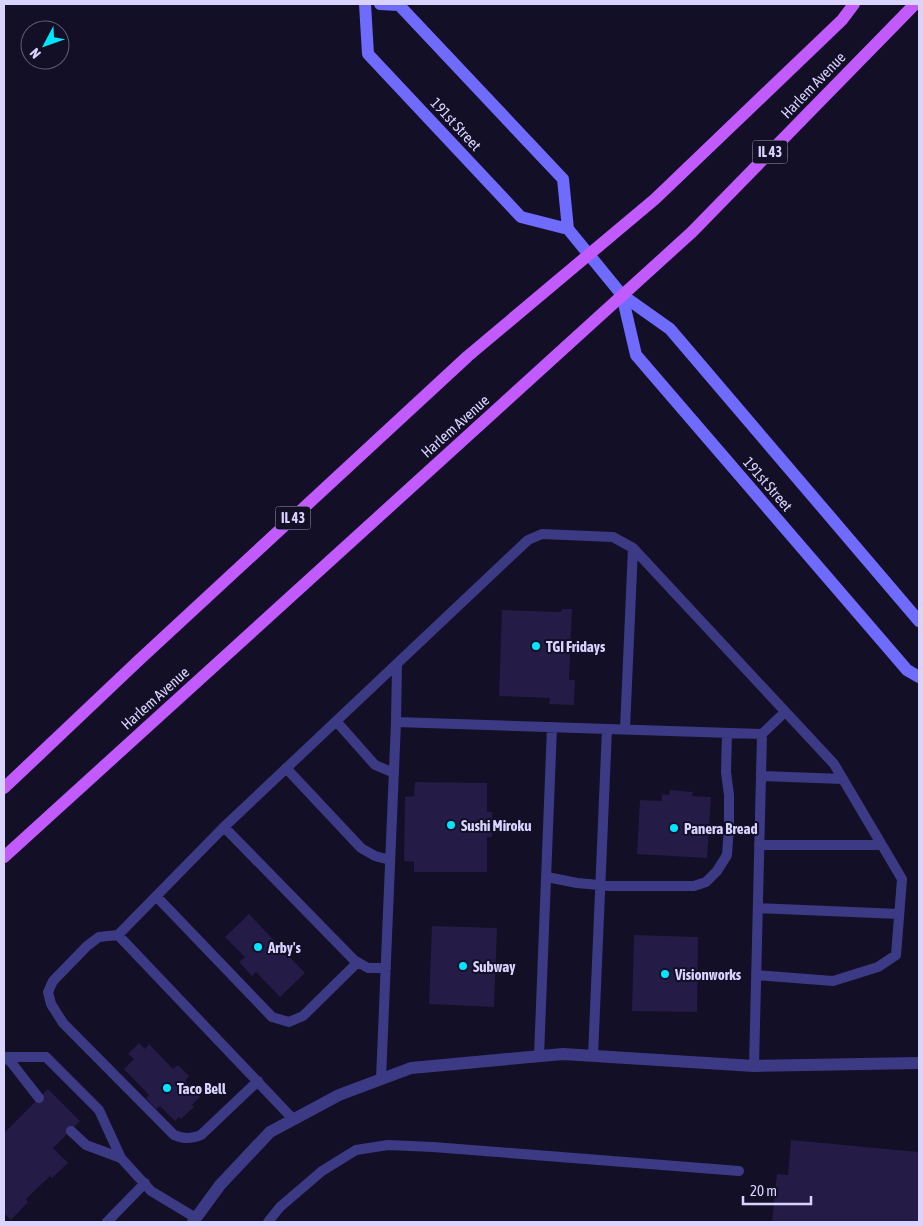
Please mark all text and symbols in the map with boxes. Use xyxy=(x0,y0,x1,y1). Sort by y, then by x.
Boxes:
north arrow xyxy=(20,20,70,70)
text: N xyxy=(26,45,44,62)
street label: Harlem Avenue xyxy=(777,48,849,122)
street label: 191st Street xyxy=(427,94,485,154)
road number: IL 43 xyxy=(752,140,788,163)
street label: Harlem Avenue xyxy=(418,391,492,461)
street label: 191st Street xyxy=(740,454,796,514)
road number: IL 43 xyxy=(276,506,310,530)
place label: TGI Fridays xyxy=(546,638,606,655)
marker: TGI Fridays xyxy=(530,640,542,652)
street label: Harlem Avenue xyxy=(118,663,192,733)
place label: Sushi Miroku xyxy=(461,817,531,834)
marker: Sushi Miroku xyxy=(445,819,457,831)
place label: Panera Bread xyxy=(684,820,758,837)
marker: Panera Bread xyxy=(668,822,680,834)
place label: Arby's xyxy=(267,939,301,956)
marker: Arby's xyxy=(252,941,264,953)
place label: Subway xyxy=(473,958,516,975)
marker: Subway xyxy=(457,960,469,972)
place label: Visionworks xyxy=(674,966,742,983)
marker: Visionworks xyxy=(659,968,671,980)
place label: Taco Bell xyxy=(177,1080,227,1097)
marker: Taco Bell xyxy=(161,1082,173,1094)
scale bar xyxy=(743,1174,810,1206)
text: 20 m xyxy=(750,1182,777,1199)

